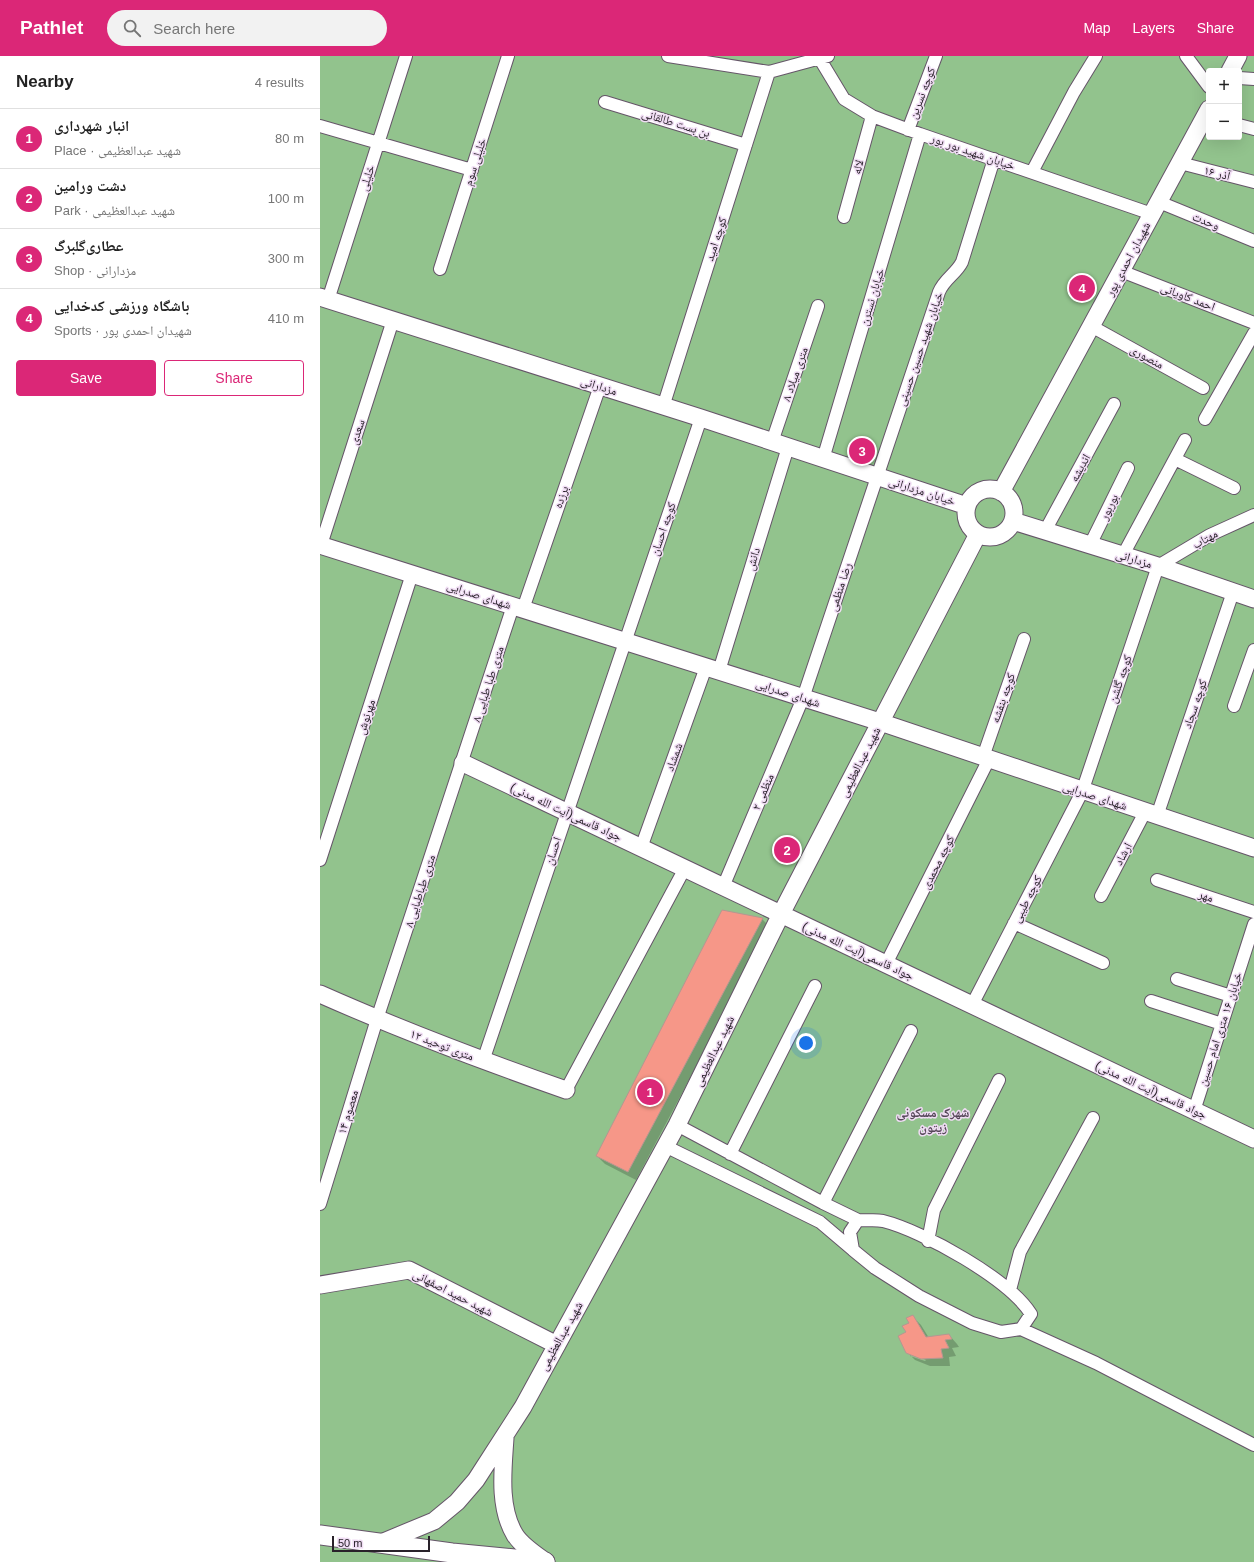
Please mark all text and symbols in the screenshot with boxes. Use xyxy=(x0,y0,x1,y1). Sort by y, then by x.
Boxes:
search box xyxy=(107,10,387,46)
text: Pathlet xyxy=(20,17,83,38)
icon: search xyxy=(121,17,143,39)
text: Search here xyxy=(153,20,235,37)
text: Map xyxy=(1083,20,1111,36)
text: Layers xyxy=(1133,20,1175,36)
text: Share xyxy=(1197,20,1234,36)
street label: کوچه نسرین xyxy=(906,65,938,121)
map controls xyxy=(1206,68,1242,140)
button: + xyxy=(1206,68,1242,104)
text: Nearby xyxy=(16,72,74,91)
text: 4 results xyxy=(255,75,304,90)
button: − xyxy=(1206,104,1242,140)
street label: بن بست طالقانی xyxy=(640,106,712,140)
text: انبار شهرداری xyxy=(54,117,129,134)
text: 1 xyxy=(25,131,33,146)
text: 80 m xyxy=(275,131,304,146)
street label: خیابان شهید بور بور xyxy=(928,131,1017,173)
street label: خلیلی سوم xyxy=(461,136,490,188)
text: Place · شهید عبدالعظیمی xyxy=(54,143,181,158)
street label: لاله xyxy=(849,158,867,176)
street label: خلیلی xyxy=(356,163,378,193)
street label: ۱۶ آذر xyxy=(1202,163,1233,183)
text: دشت ورامین xyxy=(54,177,126,194)
text: 2 xyxy=(25,191,33,206)
text: 100 m xyxy=(268,191,304,206)
text: Park · شهید عبدالعظیمی xyxy=(54,203,175,218)
street label: وحدت xyxy=(1190,209,1222,233)
street label: کوچه امید xyxy=(702,215,730,263)
street label: شهیدان احمدی پور xyxy=(1102,219,1154,299)
text: عطاری‌گلبرگ xyxy=(54,237,124,254)
text: 3 xyxy=(25,251,33,266)
text: 300 m xyxy=(268,251,304,266)
text: Shop · مزدارانی xyxy=(54,263,136,278)
street label: خیابان نسترن xyxy=(857,266,888,327)
pin: 4 xyxy=(1069,273,1095,303)
street label: احمد کاویانی xyxy=(1159,280,1217,314)
street label: خیابان شهید حسین حسینی xyxy=(894,290,947,408)
text: باشگاه ورزشی کدخدایی xyxy=(54,297,189,314)
text: 4 xyxy=(25,311,33,326)
text: 410 m xyxy=(268,311,304,326)
text: Sports · شهیدان احمدی پور xyxy=(54,323,192,338)
street label: منصوری xyxy=(1128,342,1166,372)
street label: ۸ متری میلاد xyxy=(779,345,811,403)
button: Save xyxy=(16,360,156,396)
button: Share xyxy=(164,360,304,396)
street label: مزدارانی xyxy=(579,374,619,398)
street label: سعدی xyxy=(346,417,368,447)
pin: 3 xyxy=(849,436,875,466)
street label: اندیشه xyxy=(1067,452,1093,484)
street label: خیابان مزدارانی xyxy=(887,474,957,509)
street label: برزده xyxy=(551,484,572,510)
street label: بوربور xyxy=(1096,492,1122,523)
street label: کوچه احسان xyxy=(647,500,679,558)
street label: مهتاب xyxy=(1190,526,1220,552)
street label: دانش xyxy=(743,546,763,572)
street label: مزدارانی xyxy=(1114,547,1154,571)
street label: رضا منظمی xyxy=(826,561,855,613)
street label: شهدای صدرایی xyxy=(445,578,513,612)
street label: ۸ متری طبا طبایی xyxy=(469,644,507,724)
street label: کوچه گلشن xyxy=(1105,653,1135,705)
street label: کوچه بنفشه xyxy=(988,671,1018,725)
street label: شهدای صدرایی xyxy=(754,676,822,710)
street label: کوچه سجاد xyxy=(1180,678,1210,730)
street label: مهرنوش xyxy=(354,698,378,736)
street label: شهید عبدالعظیمی xyxy=(836,725,884,799)
street label: شمشاد xyxy=(662,741,686,773)
street label: منظمی ۲ xyxy=(749,772,777,812)
street label: شهدای صدرایی xyxy=(1061,779,1129,813)
street label: جواد قاسمی(آیت الله مدنی) xyxy=(508,780,624,844)
street label: کوچه محمدی xyxy=(918,833,958,891)
street label: احسان xyxy=(542,835,564,867)
pin: 2 xyxy=(774,835,800,865)
street label: ارشاد xyxy=(1111,840,1135,868)
street label: ۸ متری طباطبایی xyxy=(402,853,439,929)
street label: کوچه طیبی xyxy=(1009,873,1045,925)
street label: مهر xyxy=(1196,887,1215,905)
street label: جواد قاسمی(آیت الله مدنی) xyxy=(800,919,916,983)
street label: خیابان ۱۶ متری امام حسین xyxy=(1195,970,1246,1088)
street label: شهید عبدالعظیمی xyxy=(691,1013,737,1089)
street label: ۱۲ متری توحید xyxy=(408,1026,476,1064)
your location xyxy=(796,1033,816,1053)
street label: جواد قاسمی(آیت الله مدنی) xyxy=(1093,1058,1209,1122)
pin: 1 xyxy=(637,1077,663,1107)
street label: ۱۴ معصوم xyxy=(335,1088,362,1136)
district label: شهرک مسکونی زیتون xyxy=(897,1105,969,1135)
street label: شهید حمید اصفهانی xyxy=(411,1267,495,1319)
street label: شهید عبدالعظیمی xyxy=(536,1299,586,1373)
scale bar xyxy=(332,1534,430,1553)
text: 50 m xyxy=(338,1537,362,1549)

